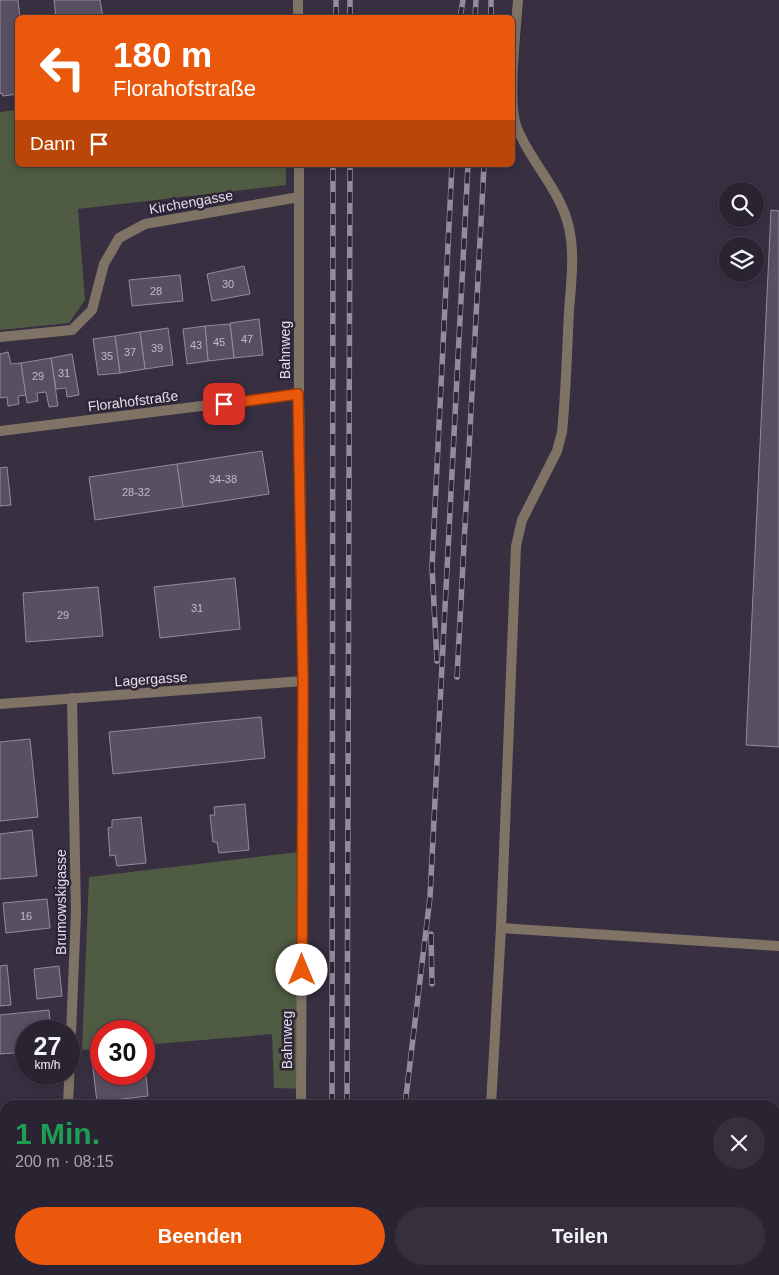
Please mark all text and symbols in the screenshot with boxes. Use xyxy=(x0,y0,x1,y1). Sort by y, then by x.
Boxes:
icon: left xyxy=(30,35,95,100)
text: 180 m xyxy=(113,35,212,74)
text: Florahofstraße xyxy=(113,76,256,101)
icon: arrive xyxy=(85,130,113,158)
text: Dann xyxy=(30,133,75,154)
map controls xyxy=(719,182,764,282)
button: search xyxy=(719,182,764,227)
street label: Kirchengasse xyxy=(148,187,234,217)
button: layers xyxy=(719,237,764,282)
house number: 30 xyxy=(222,278,234,290)
house number: 28 xyxy=(150,285,162,297)
street label: Bahnweg xyxy=(277,321,293,379)
house number: 47 xyxy=(241,333,253,345)
house number: 45 xyxy=(213,336,225,348)
house number: 43 xyxy=(190,339,202,351)
house number: 39 xyxy=(151,342,163,354)
house number: 37 xyxy=(124,346,136,358)
house number: 35 xyxy=(101,350,113,362)
house number: 31 xyxy=(58,367,70,379)
house number: 29 xyxy=(32,370,44,382)
pin xyxy=(203,383,245,425)
street label: Florahofstraße xyxy=(87,387,179,414)
icon: arrive xyxy=(210,390,238,418)
house number: 34-38 xyxy=(209,473,237,485)
house number: 28-32 xyxy=(122,486,150,498)
house number: 31 xyxy=(191,602,203,614)
house number: 29 xyxy=(57,609,69,621)
street label: Lagergasse xyxy=(114,668,188,690)
street label: Brumowskigasse xyxy=(53,849,69,955)
house number: 16 xyxy=(20,910,32,922)
position arrow xyxy=(275,943,327,995)
street label: Bahnweg xyxy=(279,1011,295,1069)
speed limit sign: 30 xyxy=(90,1020,155,1085)
text: 27 xyxy=(34,1032,61,1060)
text: km/h xyxy=(34,1058,61,1072)
text: 1 Min. xyxy=(15,1117,100,1150)
button: close xyxy=(713,1117,765,1169)
text: 200 m · 08:15 xyxy=(15,1153,114,1170)
button: Beenden xyxy=(15,1207,385,1265)
button: Teilen xyxy=(395,1207,765,1265)

